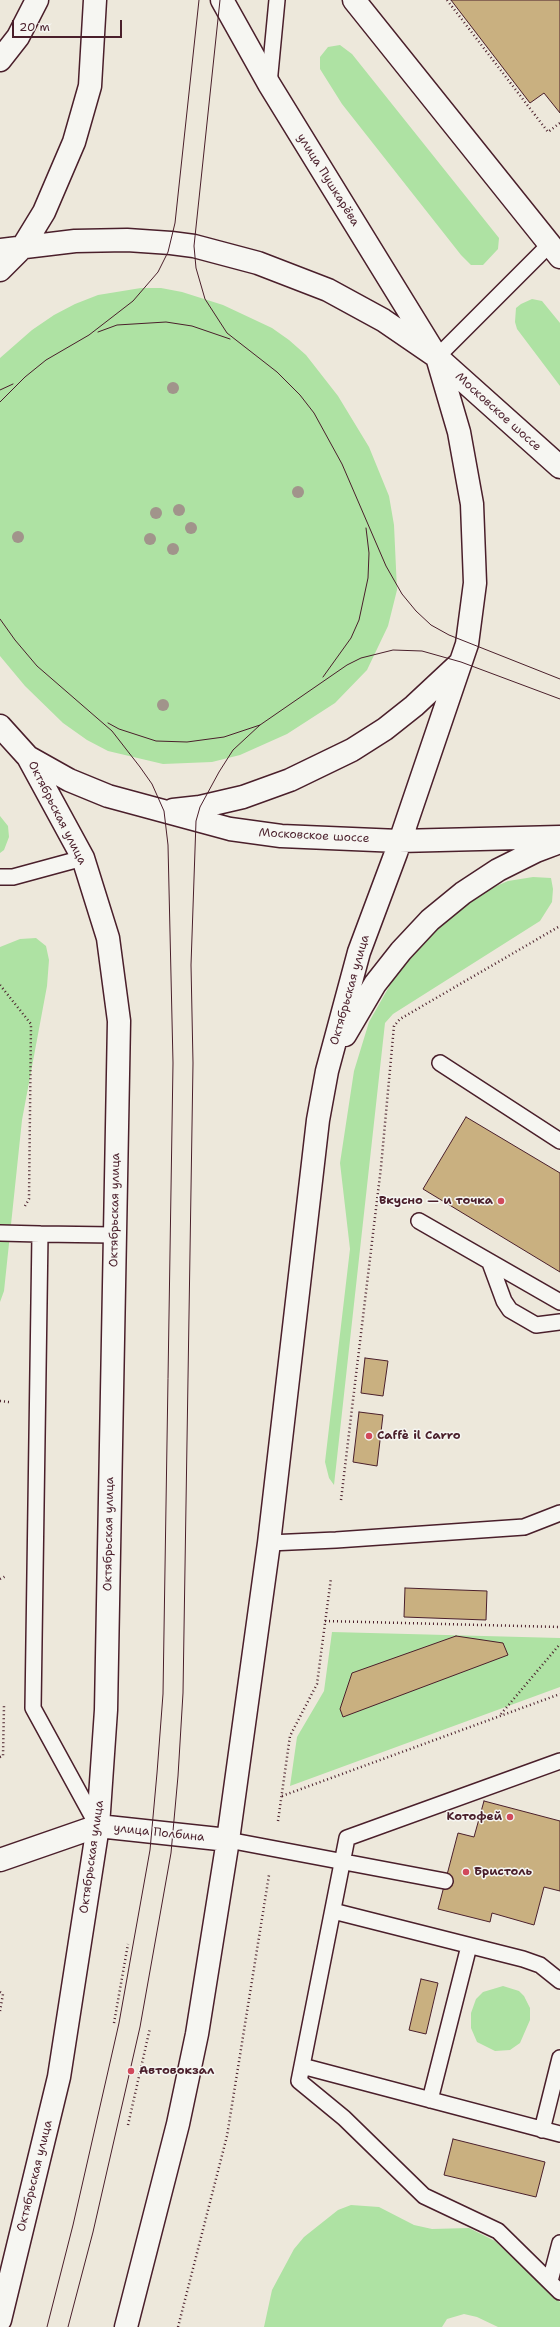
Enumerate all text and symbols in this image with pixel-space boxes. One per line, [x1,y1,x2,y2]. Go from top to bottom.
scale bar [14,12,124,38]
text: 20 m [19,19,50,35]
street label: улица Пушкарёва [294,131,362,229]
street label: Московское шоссе [452,370,544,454]
street label: Октябрьская улица [25,759,89,867]
street label: Московское шоссе [258,826,370,846]
street label: Октябрьская улица [327,933,373,1047]
street label: Октябрьская улица [107,1153,123,1267]
place label: Вкусно — и точка [379,1194,493,1208]
marker: Вкусно — и точка [496,1196,506,1206]
place label: Caffè il Carro [377,1429,461,1443]
marker: Caffè il Carro [364,1431,374,1441]
street label: Октябрьская улица [101,1477,117,1591]
street label: Октябрьская улица [77,1799,107,1915]
place label: Котофей [446,1810,502,1824]
marker: Котофей [505,1812,515,1822]
street label: улица Полбина [113,1821,205,1845]
place label: Бристоль [474,1865,532,1879]
marker: Бристоль [461,1867,471,1877]
place label: Автовокзал [139,2064,214,2078]
marker: Автовокзал [126,2066,136,2076]
street label: Октябрьская улица [14,2119,56,2233]

